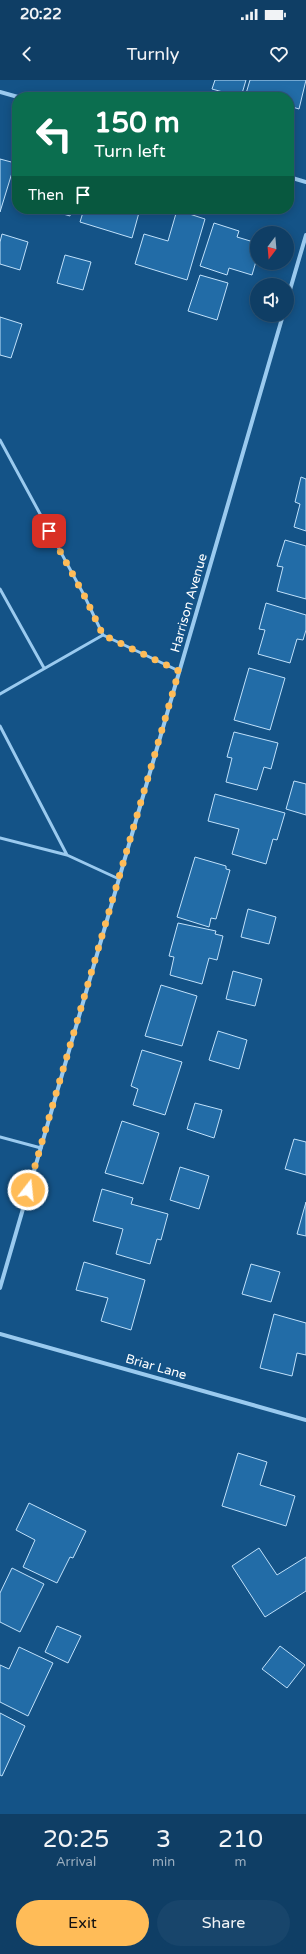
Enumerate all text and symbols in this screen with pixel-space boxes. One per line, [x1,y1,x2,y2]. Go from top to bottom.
text: 20:22 [20,5,62,23]
icon: back [16,43,38,65]
text: Turnly [127,43,179,65]
icon: heart [268,43,290,65]
text: 150 m [94,106,180,140]
icon: left [28,108,80,160]
text: Turn left [94,140,166,162]
icon: arrive [72,184,94,206]
text: Then [28,186,64,204]
north arrow [250,226,294,270]
map controls [250,226,294,322]
button: sound [250,278,294,322]
pin [32,514,66,548]
icon: arrive [38,520,60,542]
street label: Harrison Avenue [167,552,211,654]
position arrow [7,1169,49,1211]
street label: Briar Lane [124,1351,188,1383]
text: 20:25 [43,1825,109,1854]
text: 3 [156,1825,171,1854]
text: 210 [218,1825,263,1854]
text: Arrival [56,1854,96,1870]
text: min [152,1854,175,1870]
text: m [235,1854,247,1870]
button: Exit [16,1900,149,1946]
button: Share [157,1900,290,1946]

